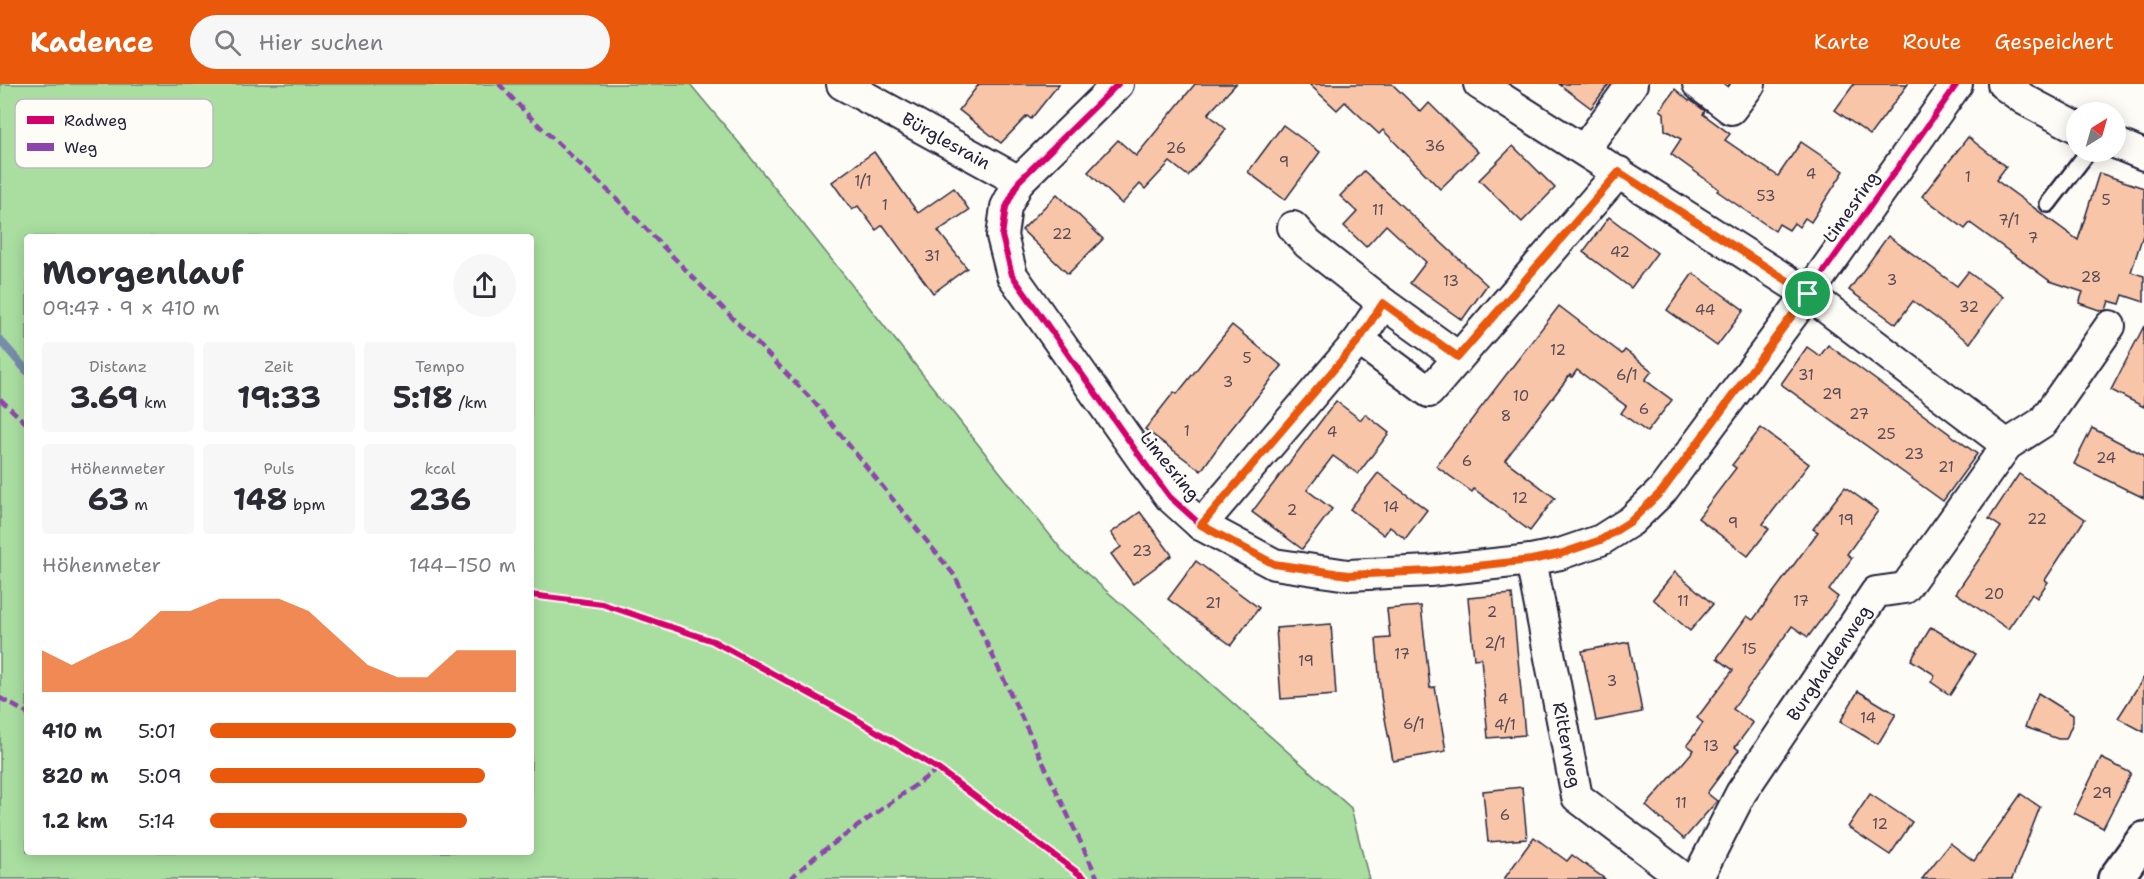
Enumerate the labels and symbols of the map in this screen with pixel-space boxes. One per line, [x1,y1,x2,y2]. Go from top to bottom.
legend [15,99,213,168]
north arrow [2066,102,2126,162]
street label: Bürglesrain [898,107,994,175]
text: Radweg [64,110,127,131]
house number: 36 [1425,136,1445,156]
text: Weg [64,137,98,158]
house number: 26 [1166,138,1186,158]
house number: 9 [1279,152,1289,172]
house number: 4 [1806,164,1816,184]
street label: Limesring [1817,166,1885,248]
house number: 1 [1965,167,1971,187]
house number: 1/1 [854,171,872,191]
house number: 53 [1757,186,1776,206]
house number: 5 [2101,190,2111,210]
house number: 1 [882,195,888,215]
house number: 11 [1372,200,1384,220]
house number: 7/1 [1998,210,2020,230]
house number: 22 [1052,224,1072,244]
house number: 7 [2028,228,2038,248]
house number: 42 [1610,242,1630,262]
house number: 31 [924,246,940,266]
house number: 28 [2081,267,2101,287]
pin [1782,268,1833,319]
house number: 3 [1887,270,1897,290]
house number: 13 [1443,271,1459,291]
house number: 32 [1959,297,1979,317]
house number: 44 [1695,300,1715,320]
house number: 12 [1550,340,1566,360]
house number: 5 [1242,348,1252,368]
house number: 6/1 [1616,365,1638,385]
house number: 31 [1798,365,1814,385]
house number: 3 [1223,372,1233,392]
house number: 29 [1822,384,1842,404]
house number: 10 [1513,386,1529,406]
house number: 6 [1639,399,1649,419]
house number: 27 [1849,404,1869,424]
house number: 8 [1501,406,1511,426]
house number: 1 [1184,421,1190,441]
house number: 4 [1327,422,1337,442]
house number: 25 [1876,424,1896,444]
street label: Limesring [1135,426,1205,506]
house number: 23 [1904,444,1924,464]
house number: 24 [2096,448,2116,468]
house number: 6 [1462,451,1472,471]
house number: 21 [1938,457,1954,477]
house number: 12 [1512,488,1528,508]
house number: 14 [1383,497,1399,517]
house number: 2 [1287,500,1297,520]
house number: 22 [2027,509,2047,529]
house number: 19 [1838,510,1854,530]
house number: 9 [1728,513,1738,533]
house number: 23 [1132,541,1152,561]
house number: 20 [1984,584,2004,604]
house number: 11 [1677,591,1689,611]
house number: 17 [1793,591,1809,611]
house number: 21 [1205,593,1221,613]
street label: Burghaldenweg [1781,600,1877,726]
house number: 2 [1487,602,1497,622]
house number: 2/1 [1484,633,1506,653]
house number: 15 [1741,639,1757,659]
house number: 17 [1394,644,1410,664]
house number: 19 [1298,651,1314,671]
house number: 3 [1607,671,1617,691]
house number: 4 [1498,689,1508,709]
street label: Ritterweg [1547,700,1587,790]
house number: 14 [1860,708,1876,728]
house number: 6/1 [1403,714,1425,734]
house number: 4/1 [1494,715,1516,735]
house number: 13 [1703,736,1719,756]
house number: 29 [2092,783,2112,803]
house number: 11 [1675,793,1687,813]
house number: 6 [1500,805,1510,825]
house number: 12 [1872,814,1888,834]

